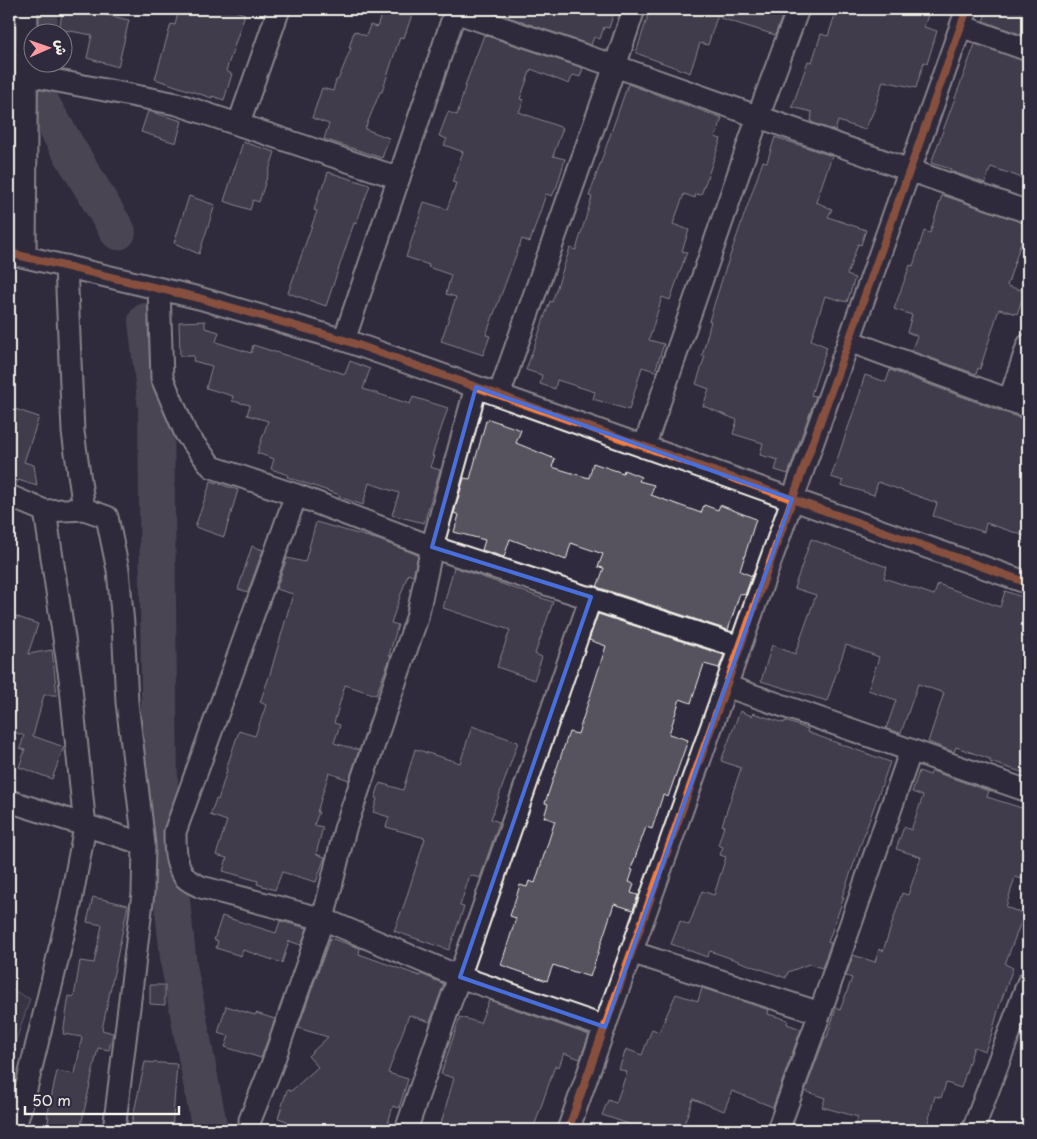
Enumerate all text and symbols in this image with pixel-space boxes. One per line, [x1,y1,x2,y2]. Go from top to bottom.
north arrow [22,22,72,72]
text: ش [51,39,72,56]
scale bar [25,1084,179,1116]
text: 50 m [32,1088,71,1111]

